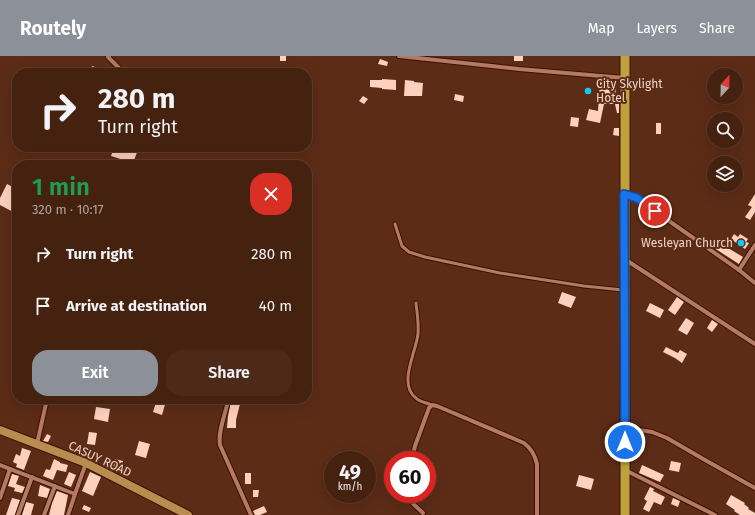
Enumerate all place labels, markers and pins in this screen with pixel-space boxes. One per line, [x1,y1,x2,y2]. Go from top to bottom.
place label: City Skylight Hotel [596,77,663,105]
marker: City Skylight Hotel [583,86,593,96]
pin [638,194,672,228]
place label: Wesleyan Church [641,236,733,250]
marker: Wesleyan Church [736,238,746,248]

